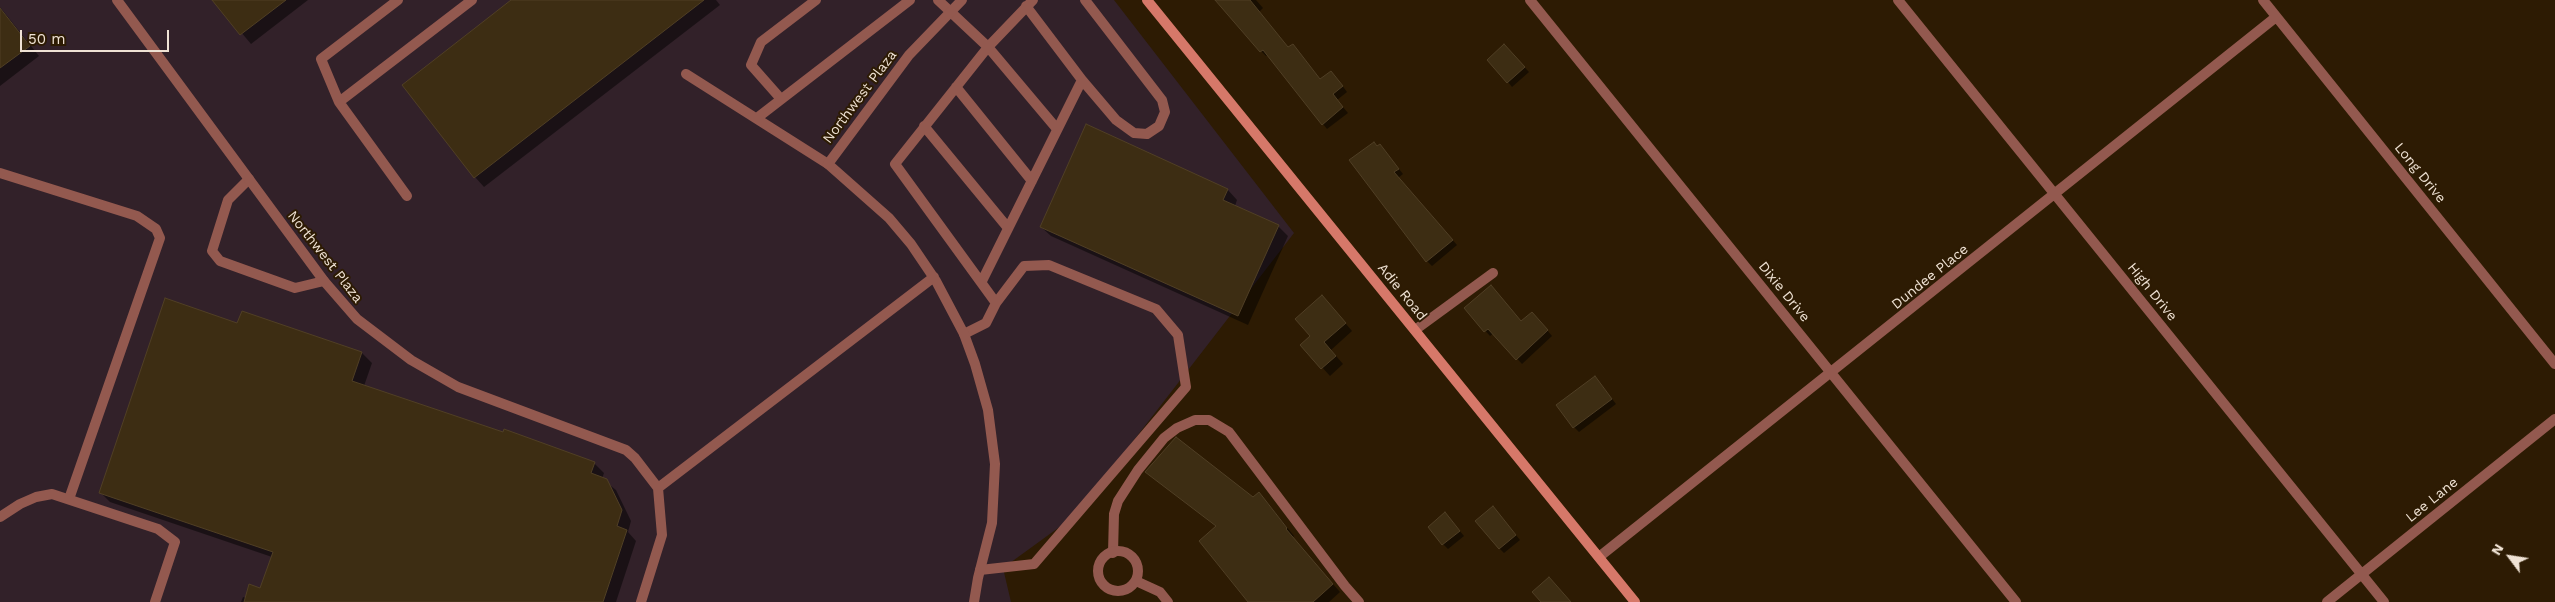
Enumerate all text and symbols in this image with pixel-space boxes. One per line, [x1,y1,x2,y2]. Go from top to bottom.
scale bar [22,20,171,52]
text: 50 m [28,30,65,48]
street label: Northwest Plaza [820,47,900,147]
street label: Long Drive [2391,140,2449,206]
street label: Northwest Plaza [284,208,366,306]
street label: Dundee Place [1888,241,1972,313]
street label: Dixie Drive [1755,259,1813,325]
street label: Adie Road [1374,260,1430,324]
street label: High Drive [2124,260,2180,324]
street label: Lee Lane [2403,474,2461,526]
north arrow [2485,532,2535,582]
text: N [2488,541,2507,558]

